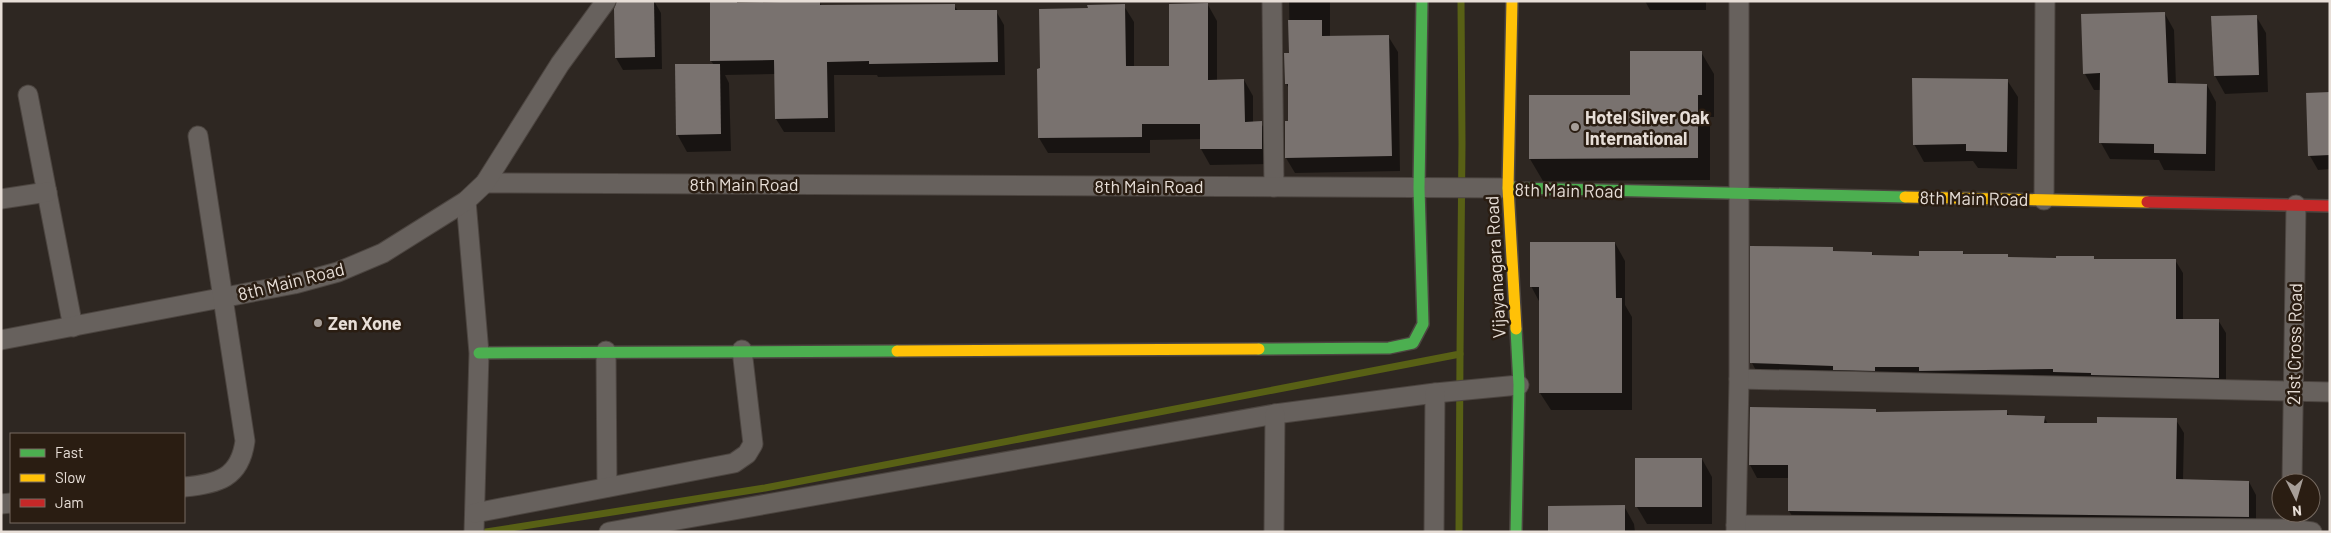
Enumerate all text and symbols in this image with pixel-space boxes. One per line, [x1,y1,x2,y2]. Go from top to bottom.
place label: Hotel Silver Oak International [1585,106,1710,149]
marker: Hotel Silver Oak International [1569,121,1581,133]
street label: 8th Main Road [690,173,799,195]
street label: 8th Main Road [1095,175,1204,197]
street label: 8th Main Road [1514,178,1624,202]
street label: 8th Main Road [1919,186,2029,210]
street label: Vijayanagara Road [1480,195,1510,339]
street label: 8th Main Road [235,257,347,305]
street label: 21st Cross Road [2282,283,2306,405]
place label: Zen Xone [328,312,402,334]
marker: Zen Xone [312,317,324,329]
legend [10,433,185,523]
text: Fast [55,443,83,461]
text: Slow [55,468,86,486]
north arrow [2271,473,2321,523]
text: Jam [55,493,84,511]
text: N [2292,503,2303,520]

